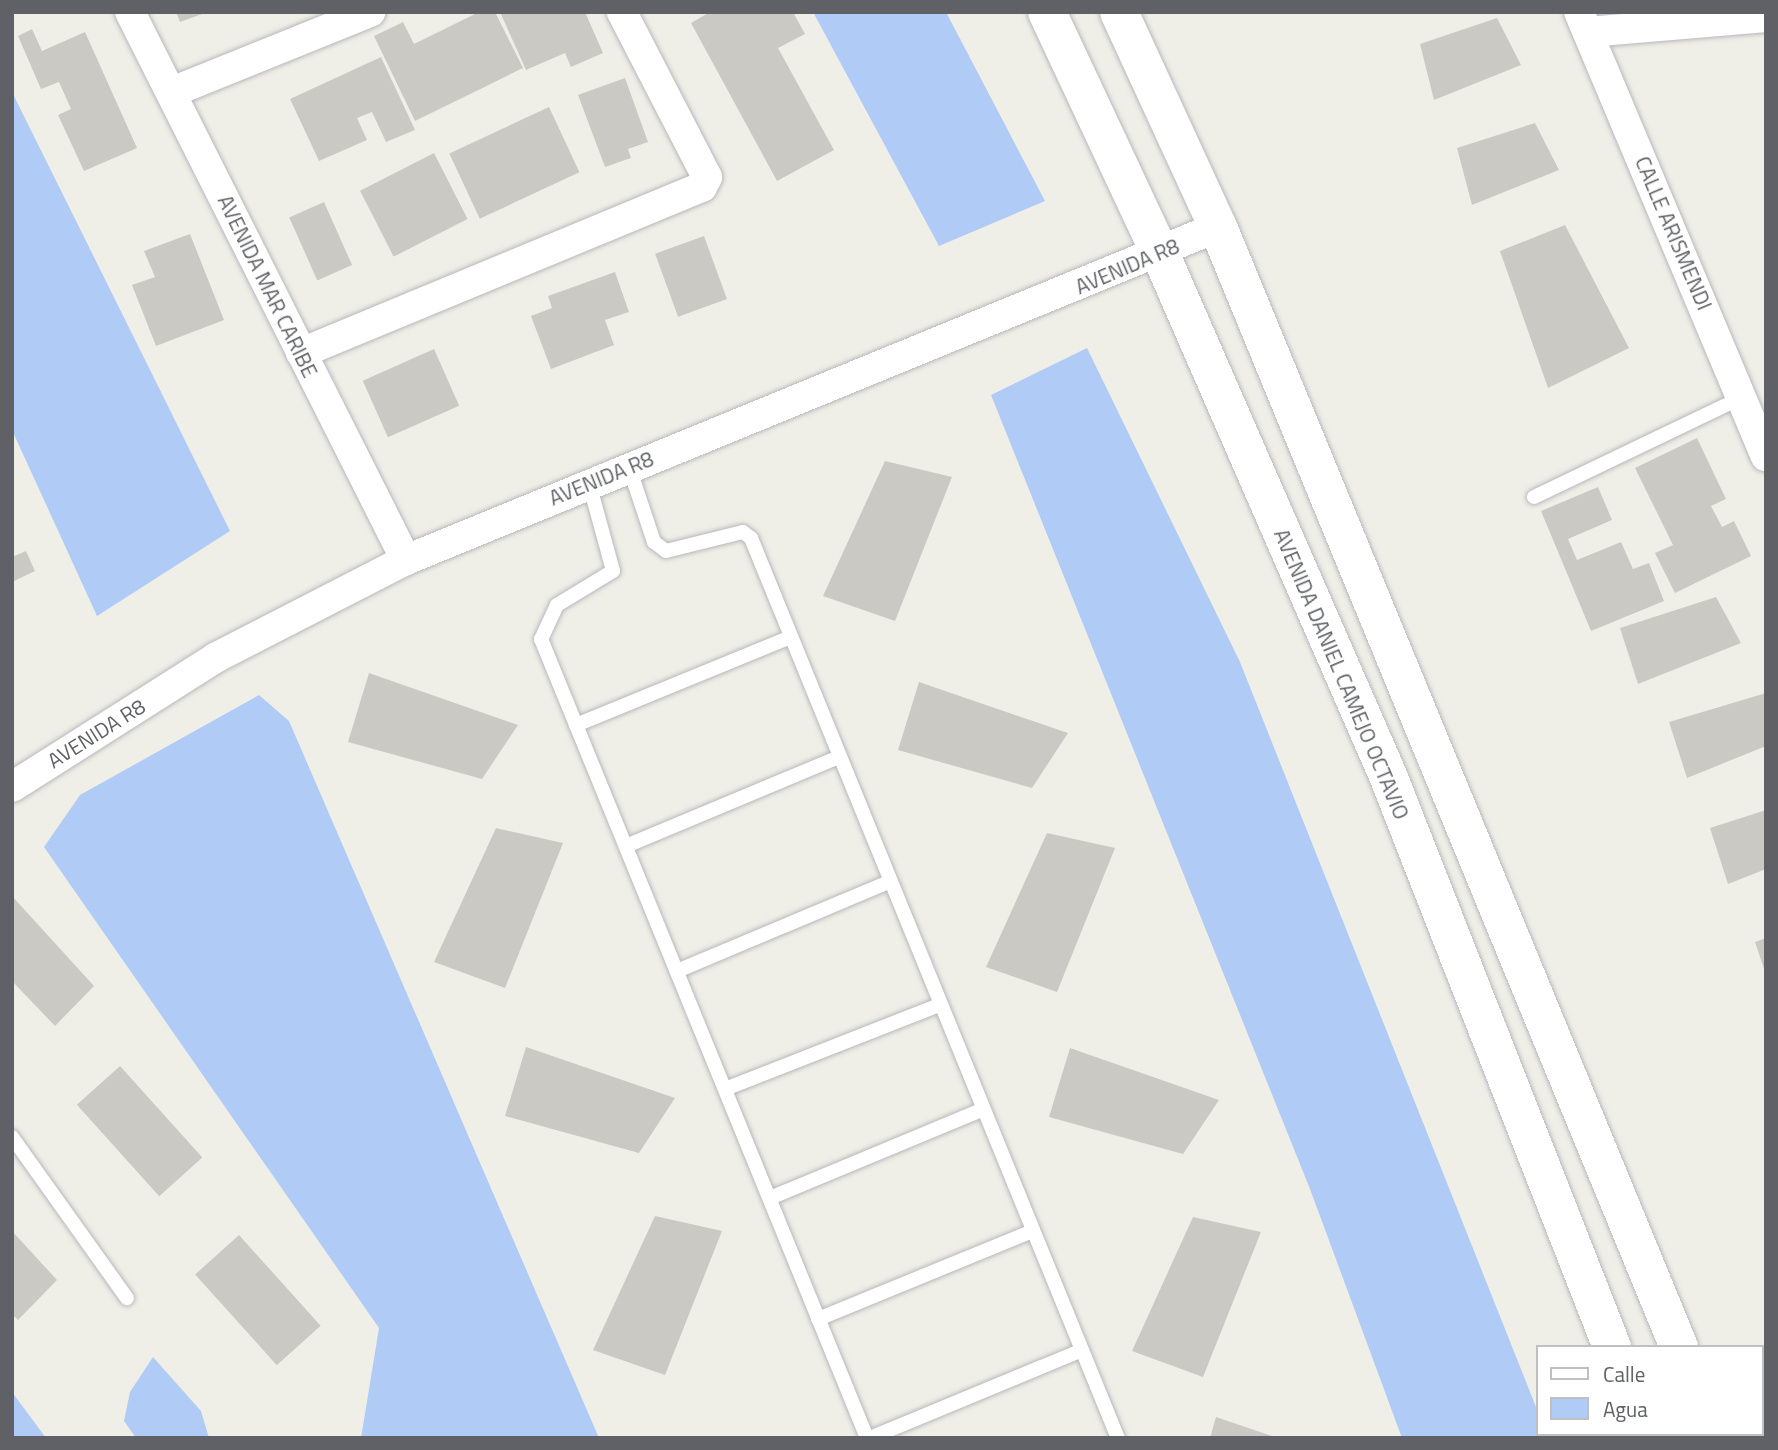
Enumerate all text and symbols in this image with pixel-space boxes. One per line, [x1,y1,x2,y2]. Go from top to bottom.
street label: CALLE ARISMENDI [1630,152,1718,314]
street label: AVENIDA MAR CARIBE [213,191,323,381]
street label: AVENIDA R8 [1071,233,1183,299]
street label: AVENIDA R8 [545,446,657,510]
street label: AVENIDA DANIEL CAMEJO OCTAVIO [1269,525,1415,823]
street label: AVENIDA R8 [43,693,149,773]
legend [1536,1345,1764,1436]
text: Calle [1603,1358,1645,1390]
text: Agua [1603,1393,1648,1425]

